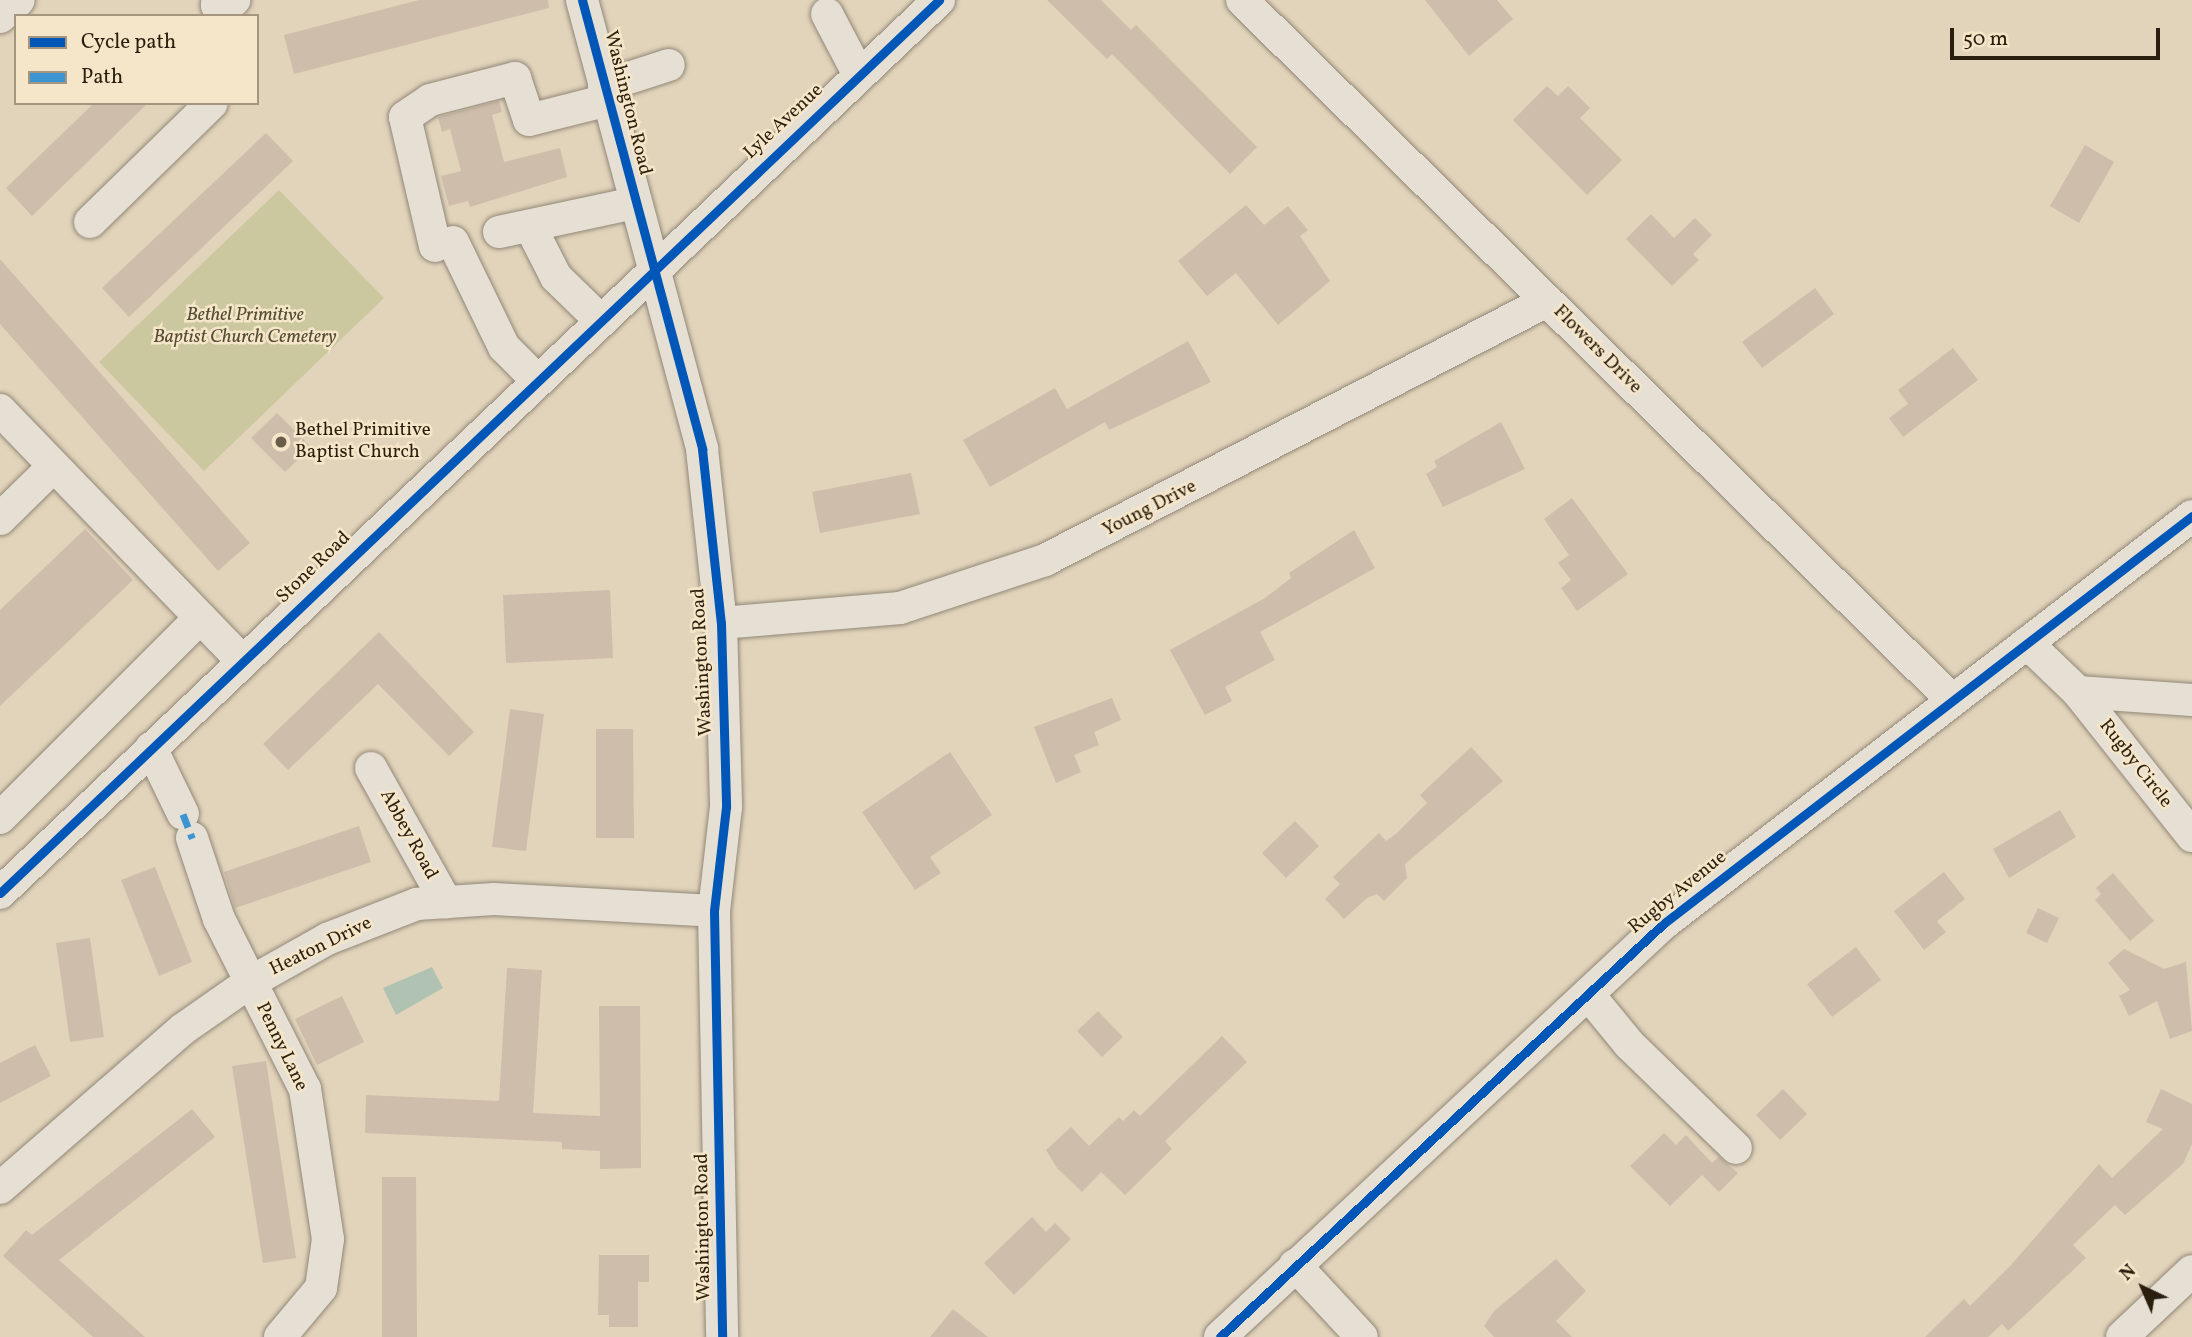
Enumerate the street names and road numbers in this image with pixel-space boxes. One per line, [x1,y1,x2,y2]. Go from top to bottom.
street label: Washington Road [598,28,656,178]
street label: Lyle Avenue [740,79,828,165]
street label: Flowers Drive [1548,301,1646,399]
street label: Young Drive [1099,476,1201,542]
street label: Stone Road [272,527,356,609]
street label: Washington Road [688,587,718,737]
street label: Rugby Circle [2093,715,2177,813]
street label: Abbey Road [374,786,442,884]
street label: Rugby Avenue [1624,846,1732,940]
street label: Heaton Drive [266,913,376,981]
street label: Penny Lane [250,999,312,1095]
street label: Washington Road [691,1153,717,1301]

